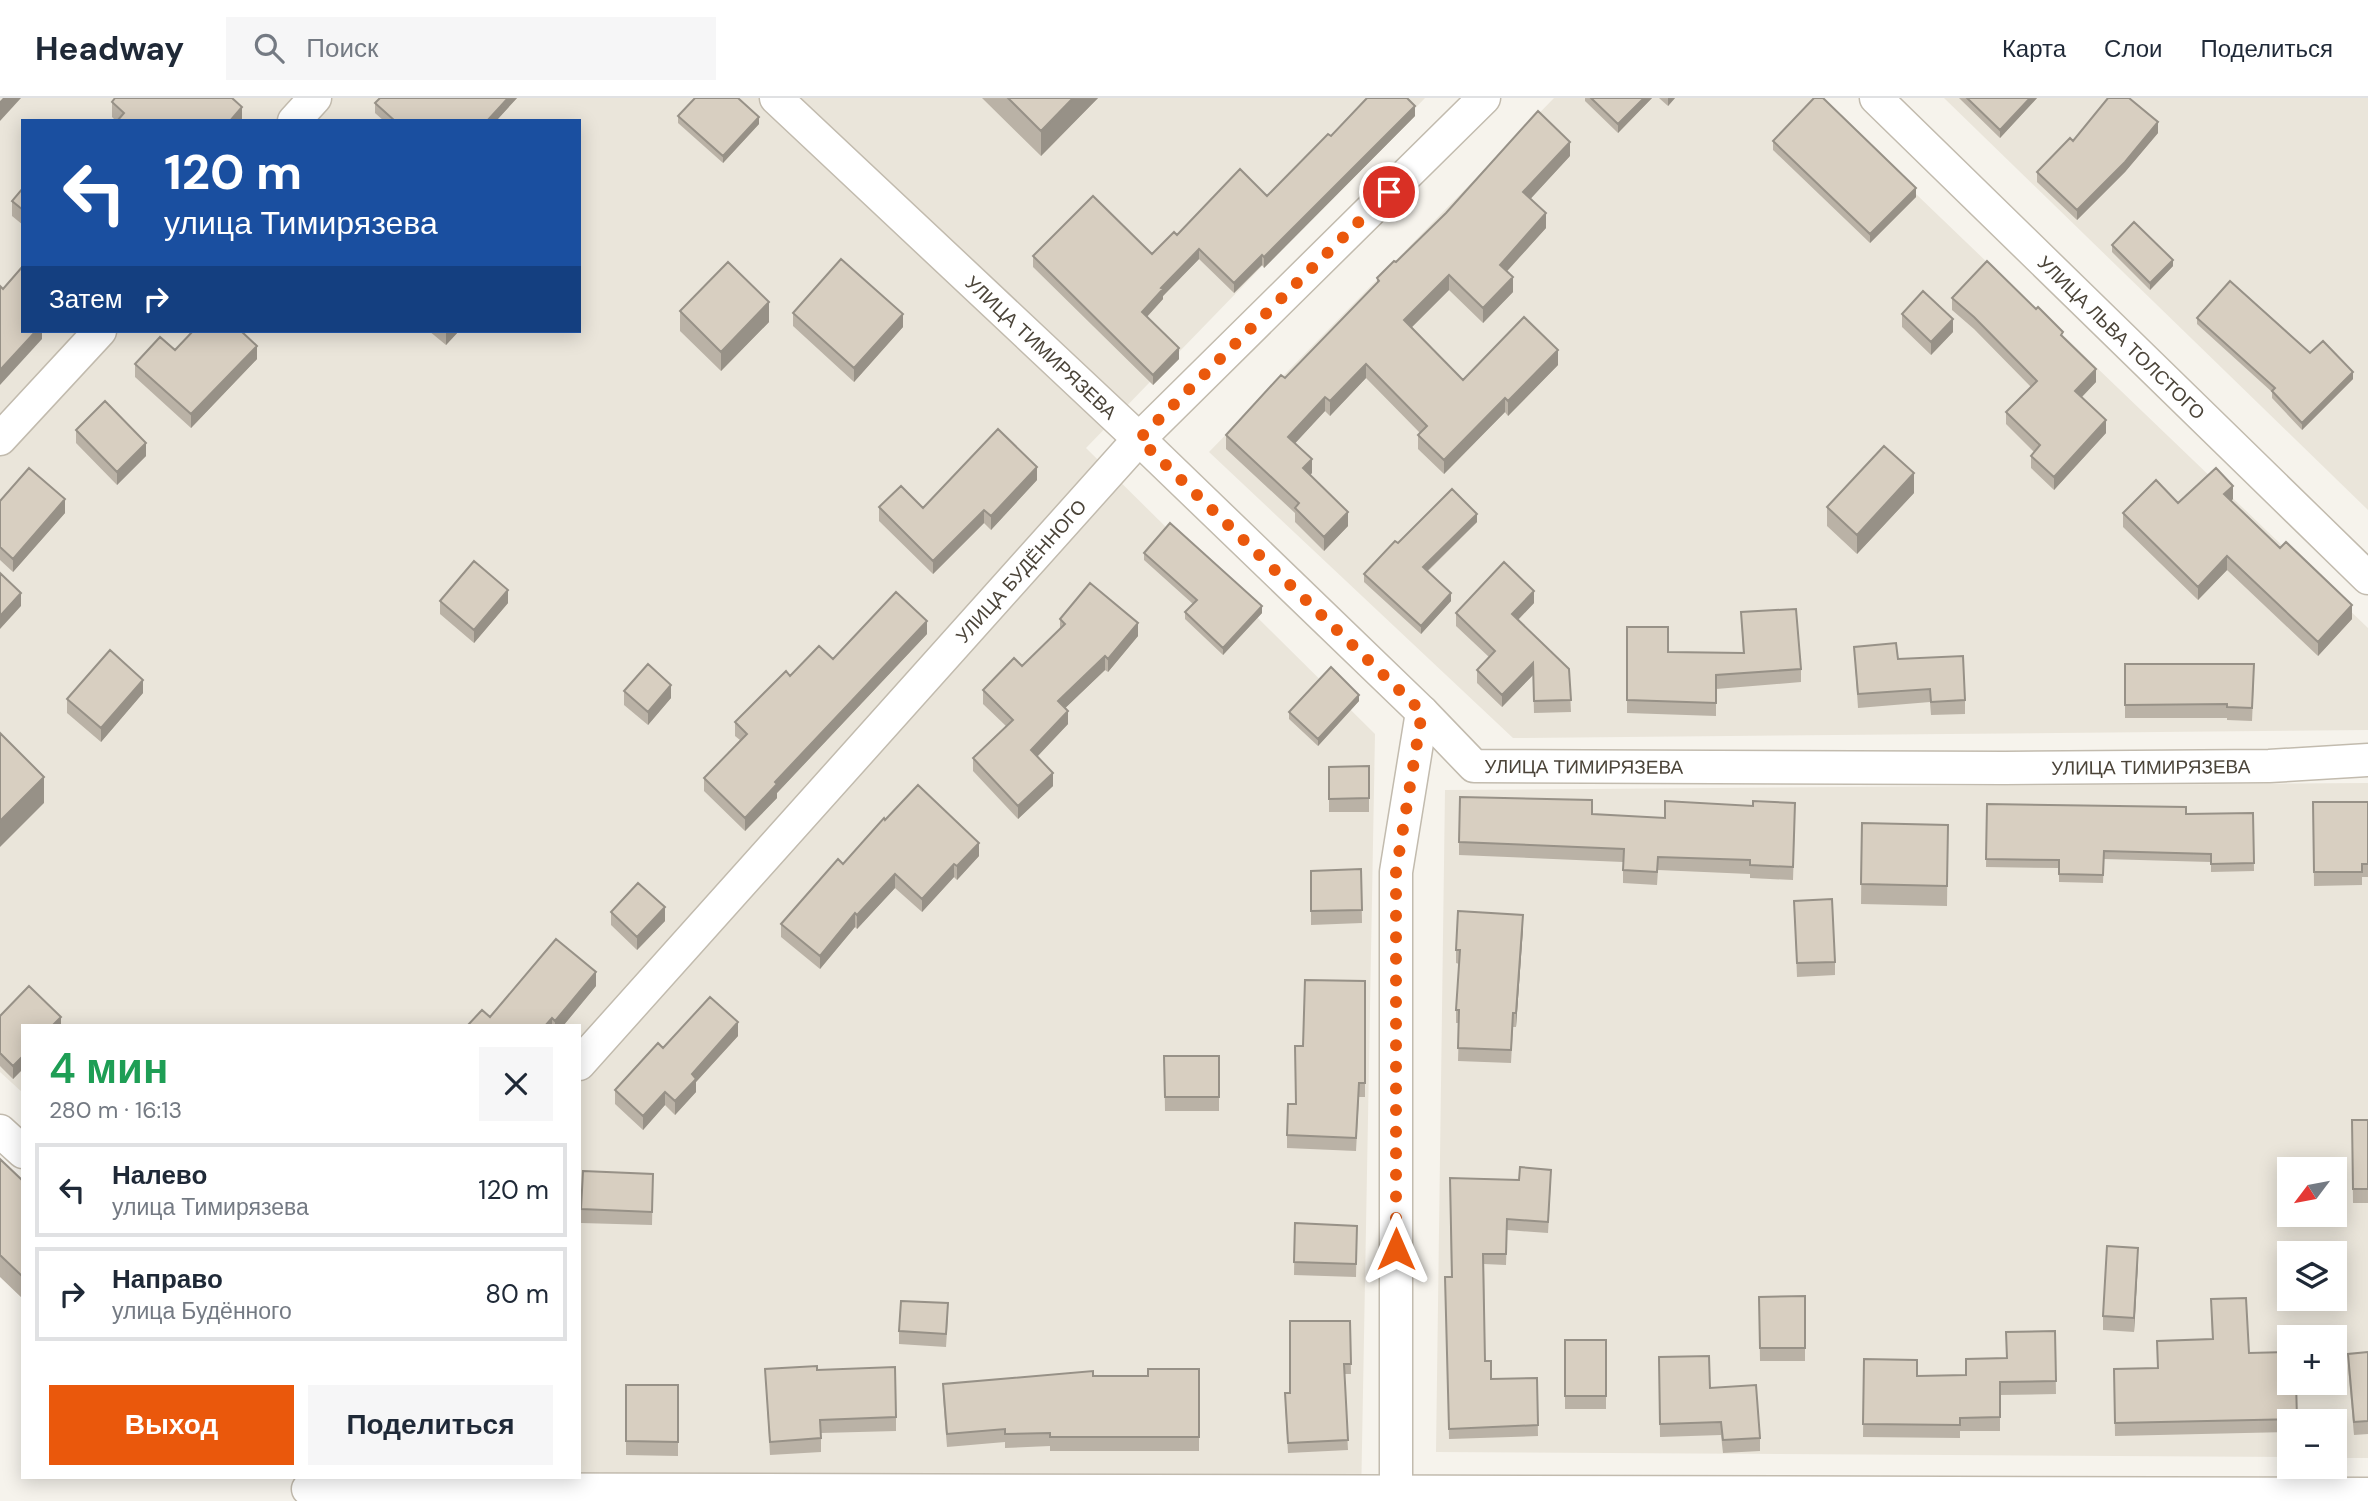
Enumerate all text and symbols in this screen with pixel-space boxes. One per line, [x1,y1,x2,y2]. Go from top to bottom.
search box [226,17,716,80]
text: Headway [35,27,184,70]
icon: search [250,29,288,67]
text: Поиск [306,31,378,65]
text: Карта [2002,33,2066,64]
text: Слои [2104,33,2162,64]
text: Поделиться [2200,33,2333,64]
text: 120 m [164,140,302,204]
icon: left [49,147,140,238]
pin [1359,162,1419,222]
icon: arrive [1370,173,1408,211]
text: улица Тимирязева [164,202,438,244]
street label: УЛИЦА ЛЬВА ТОЛСТОГО [2032,251,2210,425]
street label: УЛИЦА ТИМИРЯЗЕВА [960,270,1122,425]
icon: right [137,280,175,318]
text: Затем [49,282,123,316]
street label: УЛИЦА БУДЁННОГО [950,494,1092,648]
street label: УЛИЦА ТИМИРЯЗЕВА [1484,754,1684,780]
street label: УЛИЦА ТИМИРЯЗЕВА [2051,754,2251,781]
text: 4 мин [49,1041,168,1096]
button: close [479,1047,553,1121]
text: 280 m · 16:13 [49,1095,182,1125]
north arrow [2277,1157,2347,1227]
map controls [2277,1157,2347,1479]
text: Налево [112,1158,207,1192]
icon: left [53,1171,91,1209]
text: 120 m [478,1173,549,1207]
text: улица Тимирязева [112,1192,309,1222]
position arrow [1359,1212,1433,1286]
button: layers [2277,1241,2347,1311]
text: Направо [112,1262,223,1296]
icon: right [53,1275,91,1313]
text: 80 m [485,1277,549,1311]
text: улица Будённого [112,1296,292,1326]
button: + [2277,1325,2347,1395]
button: Выход [49,1385,294,1465]
button: Поделиться [308,1385,553,1465]
button: − [2277,1409,2347,1479]

